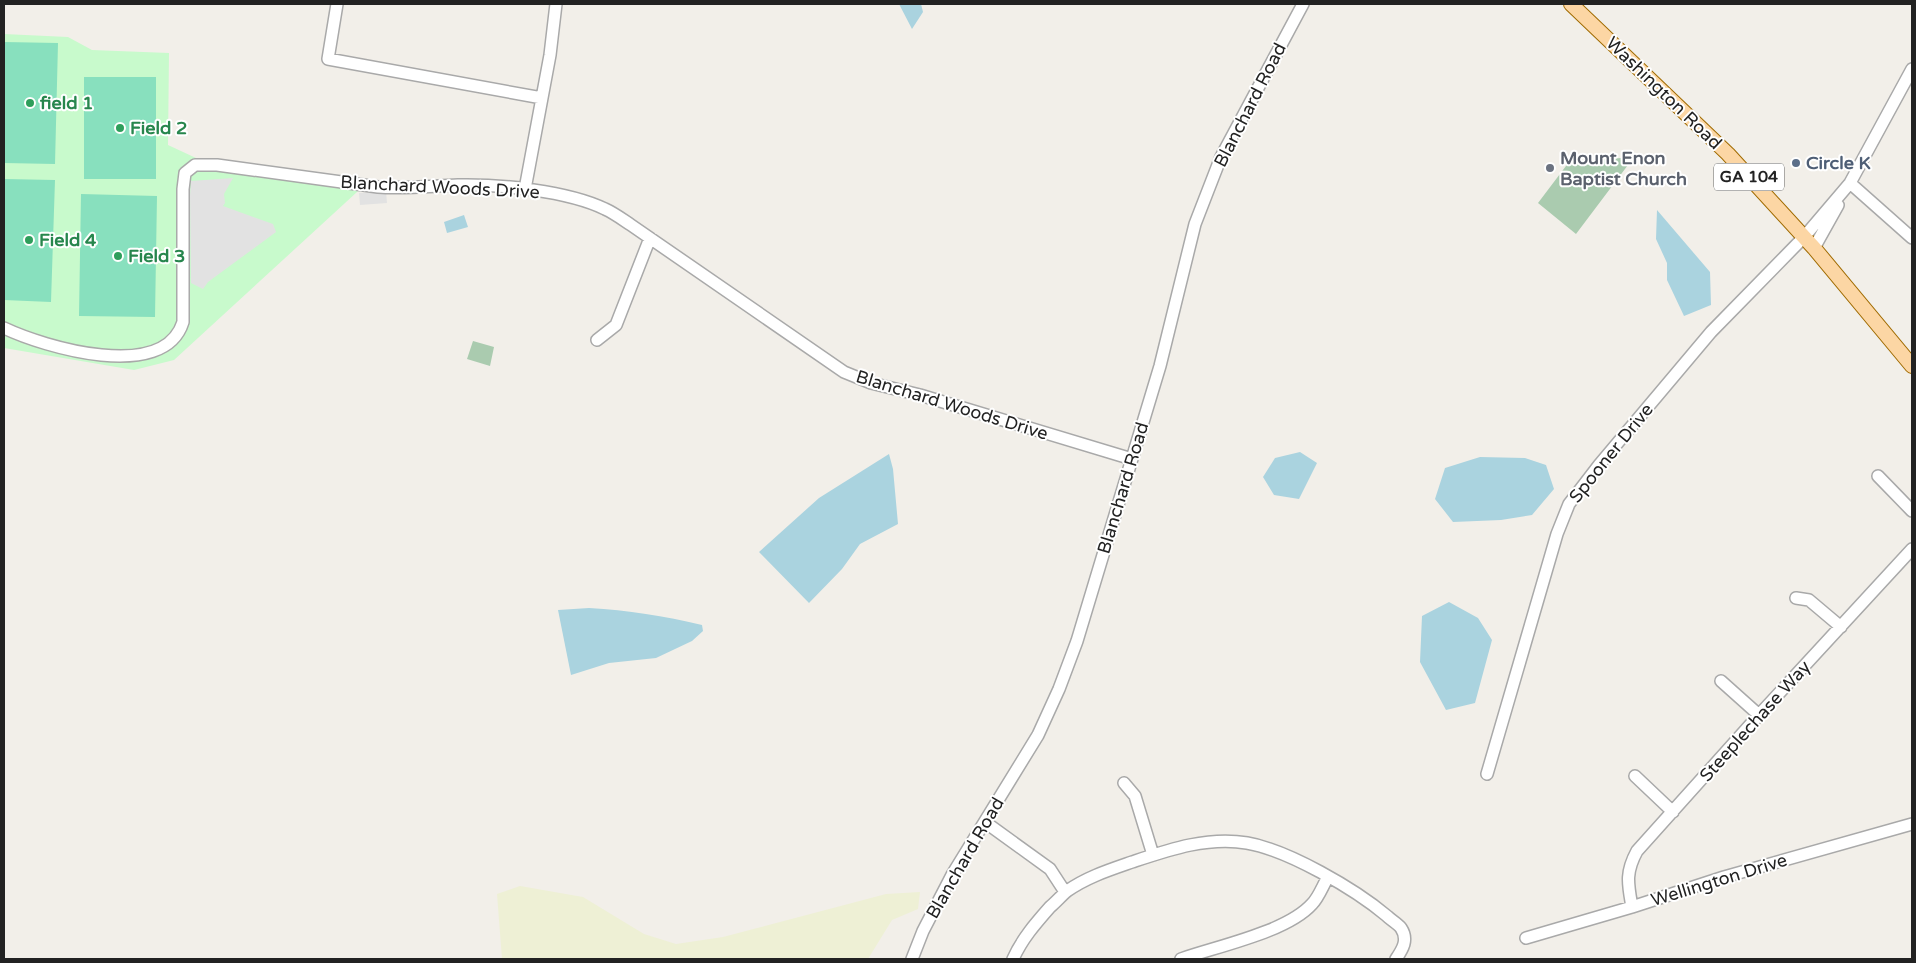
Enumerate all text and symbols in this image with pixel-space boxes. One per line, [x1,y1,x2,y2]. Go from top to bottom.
street label: Washington Road [1601,32,1727,154]
street label: Blanchard Road [1209,39,1291,171]
place label: field 1 [40,92,93,114]
marker: field 1 [24,97,36,109]
place label: Field 2 [130,117,187,139]
marker: Field 2 [114,122,126,134]
place label: Mount Enon Baptist Church [1560,147,1687,190]
place label: Circle K [1806,152,1871,174]
marker: Circle K [1790,157,1802,169]
marker: Mount Enon Baptist Church [1544,162,1556,174]
road number: GA 104 [1714,163,1784,190]
street label: Blanchard Woods Drive [340,171,540,203]
place label: Field 4 [39,229,97,251]
marker: Field 4 [23,234,35,246]
place label: Field 3 [128,245,185,267]
marker: Field 3 [112,250,124,262]
street label: Blanchard Woods Drive [853,365,1051,445]
street label: Spooner Drive [1564,399,1658,507]
street label: Blanchard Road [1093,420,1153,556]
street label: Steeplechase Way [1695,656,1815,786]
street label: Blanchard Road [921,793,1009,923]
street label: Wellington Drive [1648,849,1790,911]

